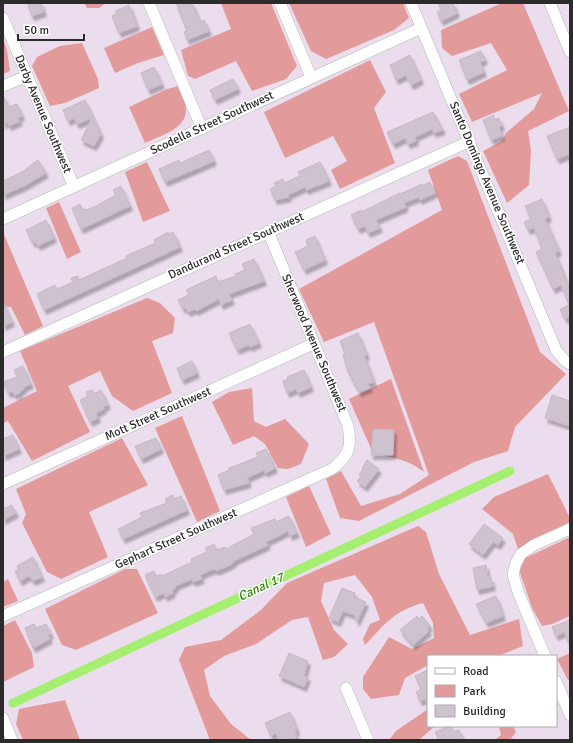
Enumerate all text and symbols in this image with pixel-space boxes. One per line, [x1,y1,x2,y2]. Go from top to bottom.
scale bar [18,16,84,42]
text: 50 m [24,23,49,38]
street label: Darby Avenue Southwest [11,53,75,175]
street label: Scodella Street Southwest [148,88,276,158]
street label: Santo Domingo Avenue Southwest [446,100,528,266]
street label: Dandurand Street Southwest [166,209,306,283]
street label: Sherwood Avenue Southwest [278,272,350,414]
street label: Mott Street Southwest [103,384,213,444]
street label: Gephart Street Southwest [113,505,239,573]
water label: Canal 17 [236,569,288,605]
legend [427,655,557,727]
text: Road [463,664,489,679]
text: Park [463,684,486,699]
text: Building [463,704,506,719]

